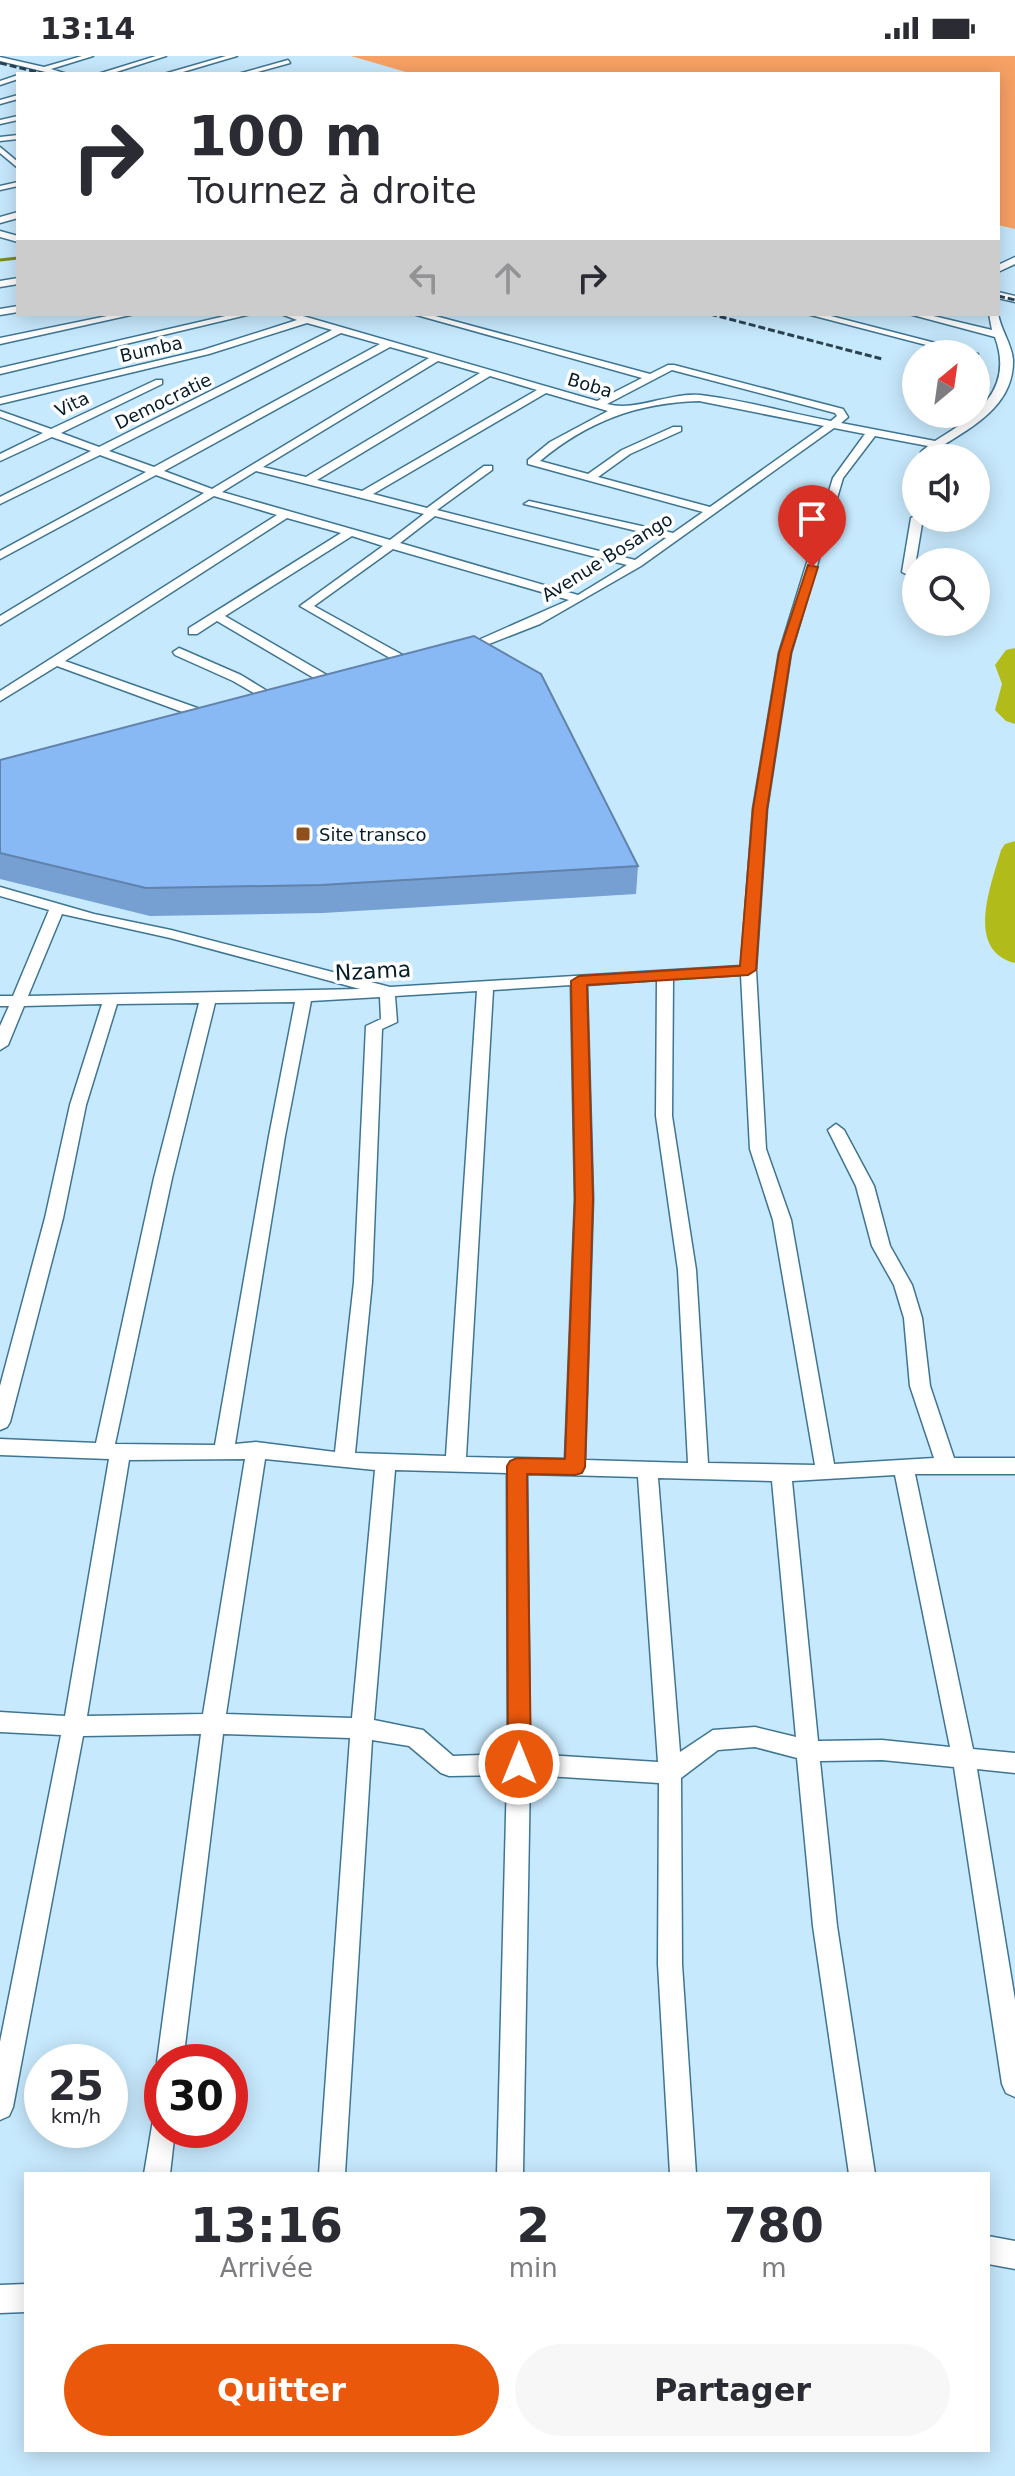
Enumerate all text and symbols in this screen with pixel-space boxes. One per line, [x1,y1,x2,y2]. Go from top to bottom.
text: 13:14 [40,11,136,46]
text: 100 m [188,103,383,168]
icon: right [56,104,160,208]
text: Tournez à droite [188,170,477,211]
icon: left [402,256,446,300]
icon: ahead [486,256,530,300]
icon: right [570,256,614,300]
street label: Bumba [118,332,184,366]
north arrow [902,340,990,428]
map controls [902,340,990,636]
street label: Boba [565,368,615,402]
street label: Democratie [111,369,215,433]
street label: Vita [52,387,92,421]
button: sound [902,444,990,532]
pin [778,485,846,567]
icon: arrive [790,497,834,541]
street label: Avenue Bosango [538,508,676,606]
button: search [902,548,990,636]
place label: Site transco [319,824,426,845]
marker: Site transco [294,825,312,843]
street label: Nzama [334,957,412,985]
position arrow [477,1722,561,1806]
speed limit sign: 30 [144,2044,248,2148]
text: 25 [48,2063,104,2109]
text: km/h [51,2104,101,2128]
text: 13:16 [190,2197,343,2253]
text: 2 [517,2197,550,2253]
text: 780 [724,2197,824,2253]
text: Arrivée [220,2253,313,2283]
text: min [509,2253,558,2283]
text: m [761,2253,787,2283]
button: Quitter [64,2344,499,2436]
button: Partager [515,2344,950,2436]

